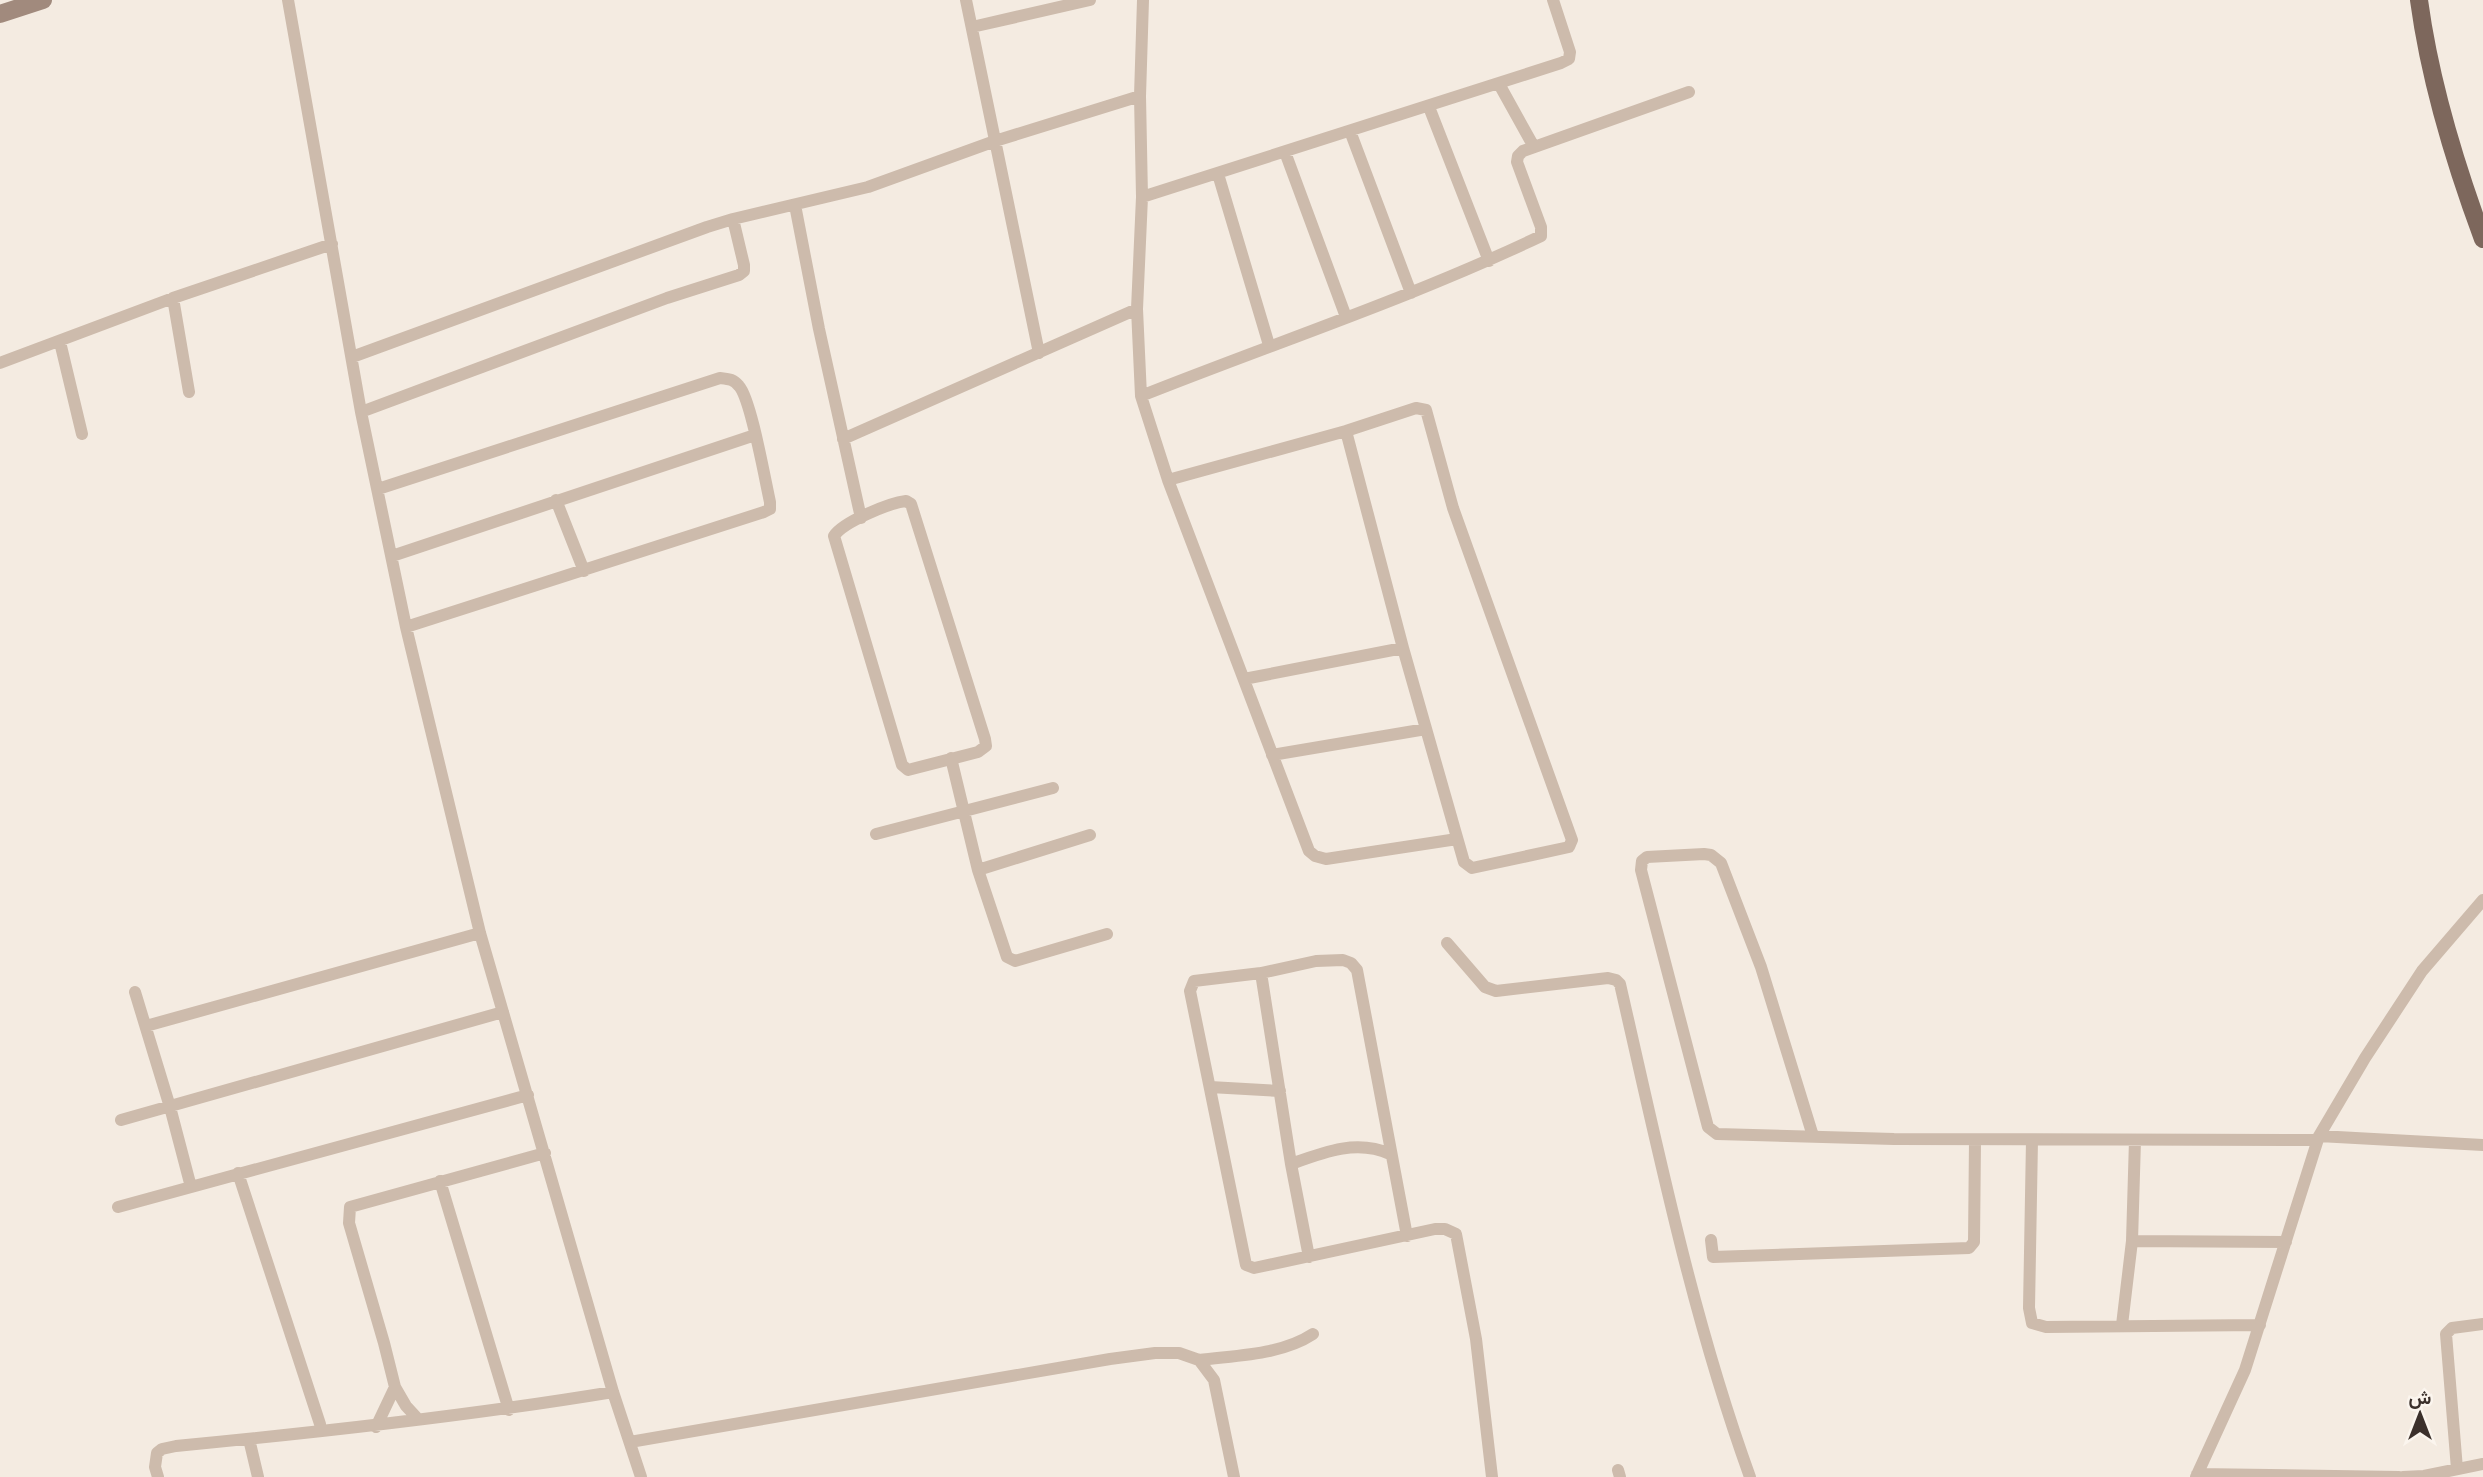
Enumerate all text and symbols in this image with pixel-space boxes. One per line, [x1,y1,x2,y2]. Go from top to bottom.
north arrow [2385,1379,2455,1449]
text: ش [2409,1387,2432,1409]

